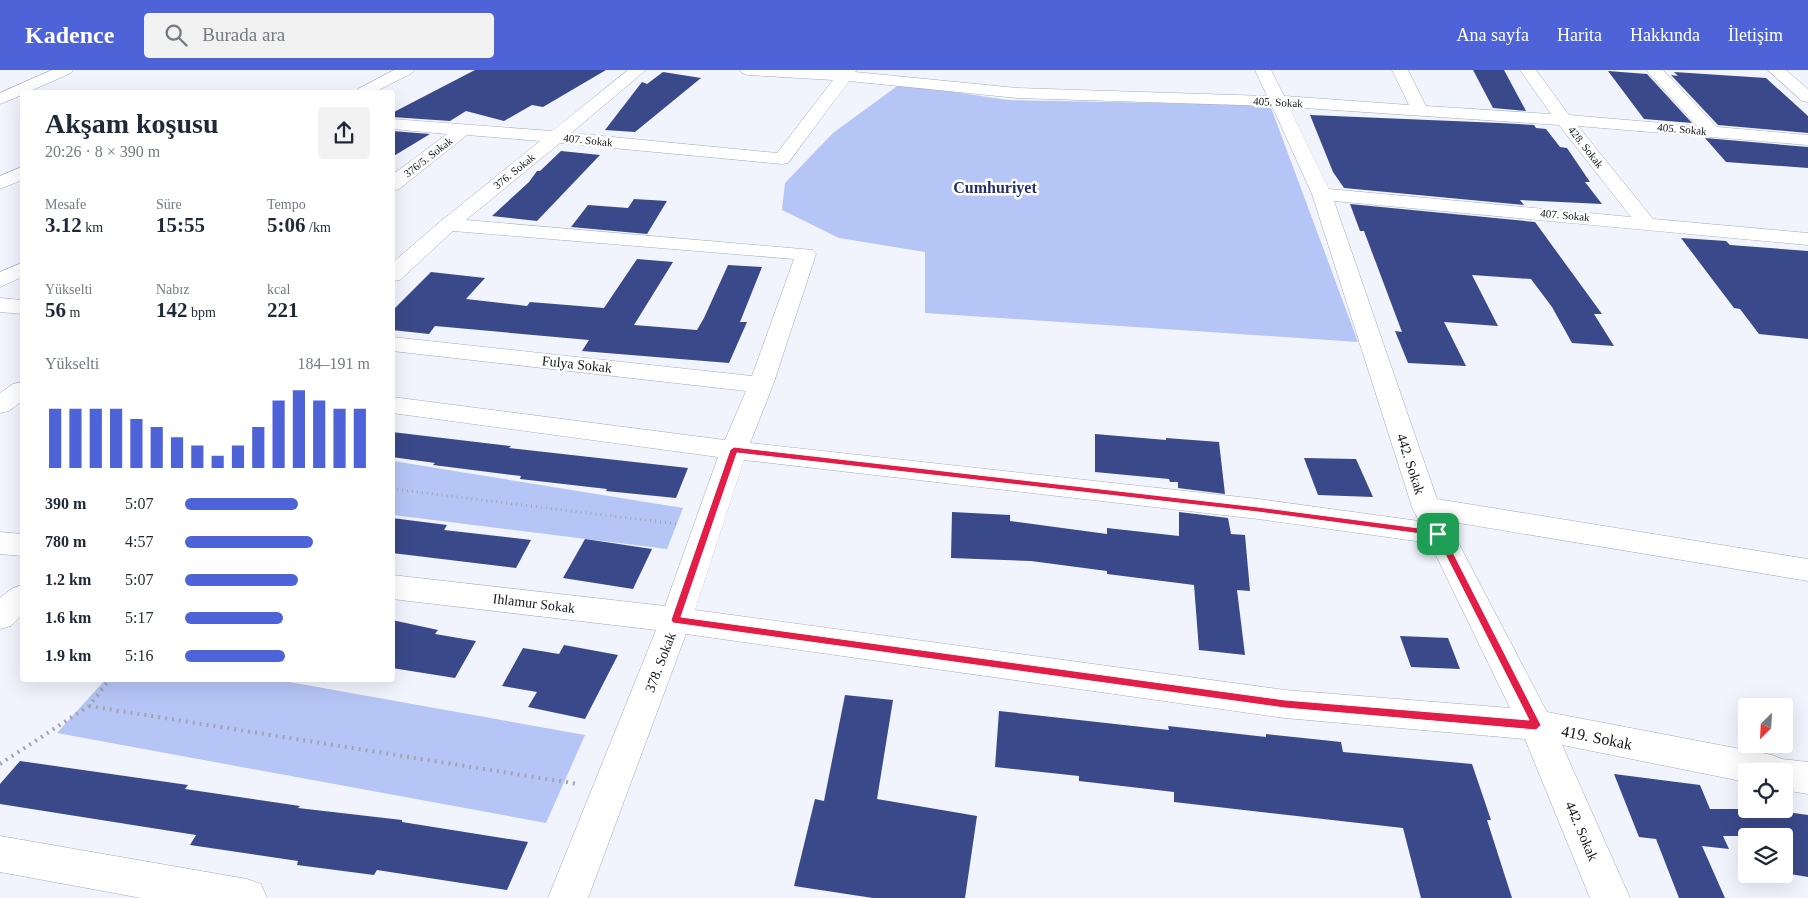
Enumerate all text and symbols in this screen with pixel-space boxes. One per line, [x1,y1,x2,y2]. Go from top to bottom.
search box [144,13,494,58]
icon: search [162,21,190,49]
text: Kadence [25,22,114,48]
text: Burada ara [202,24,285,45]
text: Ana sayfa [1457,25,1529,45]
text: Harita [1557,25,1602,45]
text: Hakkında [1630,25,1700,45]
text: İletişim [1728,25,1783,45]
street label: 405. Sokak [1253,95,1304,109]
button: share [318,107,370,159]
text: Akşam koşusu [45,108,219,139]
street label: 405. Sokak [1657,121,1708,137]
street label: 428. Sokak [1566,124,1606,171]
street label: 407. Sokak [563,131,614,149]
street label: 376/5. Sokak [401,134,455,180]
text: 20:26 · 8 × 390 m [45,143,160,160]
street label: 376. Sokak [491,150,537,191]
district label: Cumhuriyet [953,179,1037,197]
text: Mesafe [45,197,86,212]
text: Süre [156,197,182,212]
text: Tempo [267,197,306,212]
street label: 407. Sokak [1540,207,1591,223]
text: 3.12 [45,213,82,237]
text: 15:55 [156,213,205,237]
text: 5:06 [267,213,306,237]
text: km [82,220,103,235]
text: /km [306,220,331,235]
text: Yükselti [45,282,92,297]
text: Nabız [156,282,189,297]
text: kcal [267,282,290,297]
text: 56 [45,298,66,322]
text: 142 [156,298,188,322]
text: 221 [267,298,299,322]
text: m [66,305,80,320]
text: bpm [188,305,216,320]
street label: Fulya Sokak [541,353,613,376]
text: Yükselti [45,355,99,372]
text: 184–191 m [298,355,370,372]
street label: 442. Sokak [1394,432,1427,496]
text: 390 m [45,495,86,512]
text: 5:07 [125,495,153,512]
pin [1417,513,1459,555]
icon: arrive [1424,520,1452,548]
text: 780 m [45,533,86,550]
text: 4:57 [125,533,153,550]
text: 1.2 km [45,571,91,588]
text: 5:07 [125,571,153,588]
street label: Ihlamur Sokak [492,591,576,616]
text: 1.6 km [45,609,91,626]
text: 5:17 [125,609,153,626]
street label: 378. Sokak [642,630,679,694]
text: 1.9 km [45,647,91,664]
text: 5:16 [125,647,153,664]
north arrow [1738,698,1792,752]
map controls [1738,698,1793,883]
street label: 419. Sokak [1560,722,1634,753]
button: locate [1738,763,1793,818]
street label: 442. Sokak [1562,799,1601,863]
button: layers [1738,828,1793,883]

